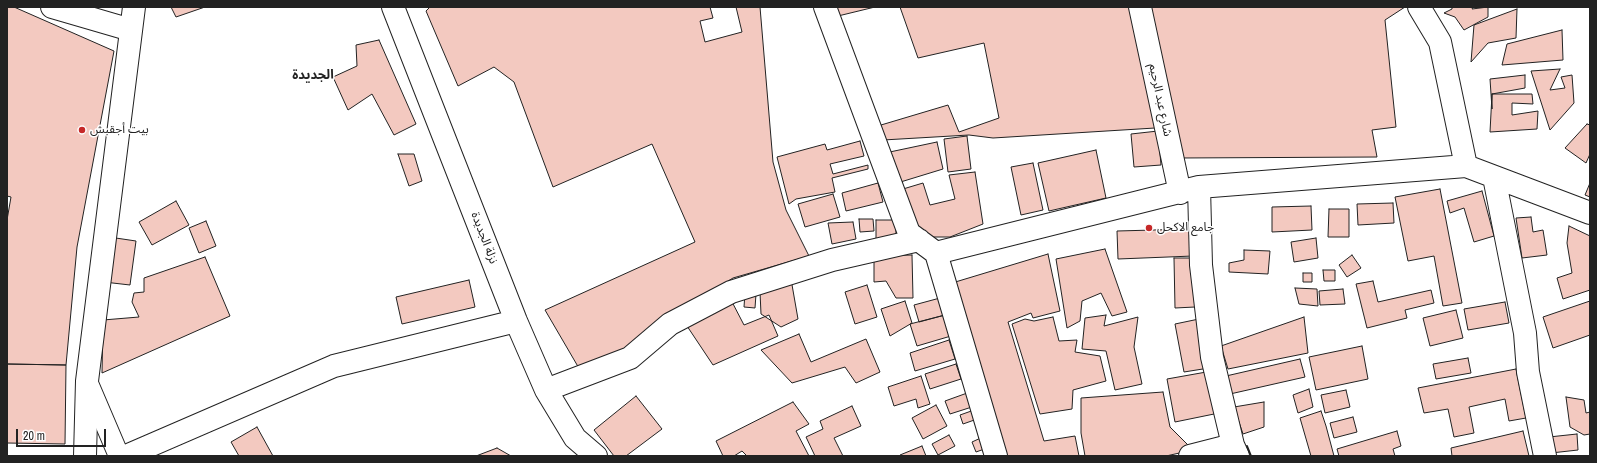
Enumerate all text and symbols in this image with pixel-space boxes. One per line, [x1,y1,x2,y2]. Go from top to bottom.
street label: شارع عبد الرحيم [1145,62,1175,138]
district label: الجديدة [292,68,334,84]
place label: بيت أجقبش [90,123,149,137]
marker: بيت أجقبش [77,125,87,135]
street label: نزلة الجديدة [468,210,500,266]
place label: جامع الاكحل [1157,221,1214,235]
marker: جامع الاكحل [1144,223,1154,233]
scale bar [18,421,108,447]
text: 20 m [23,428,45,444]

